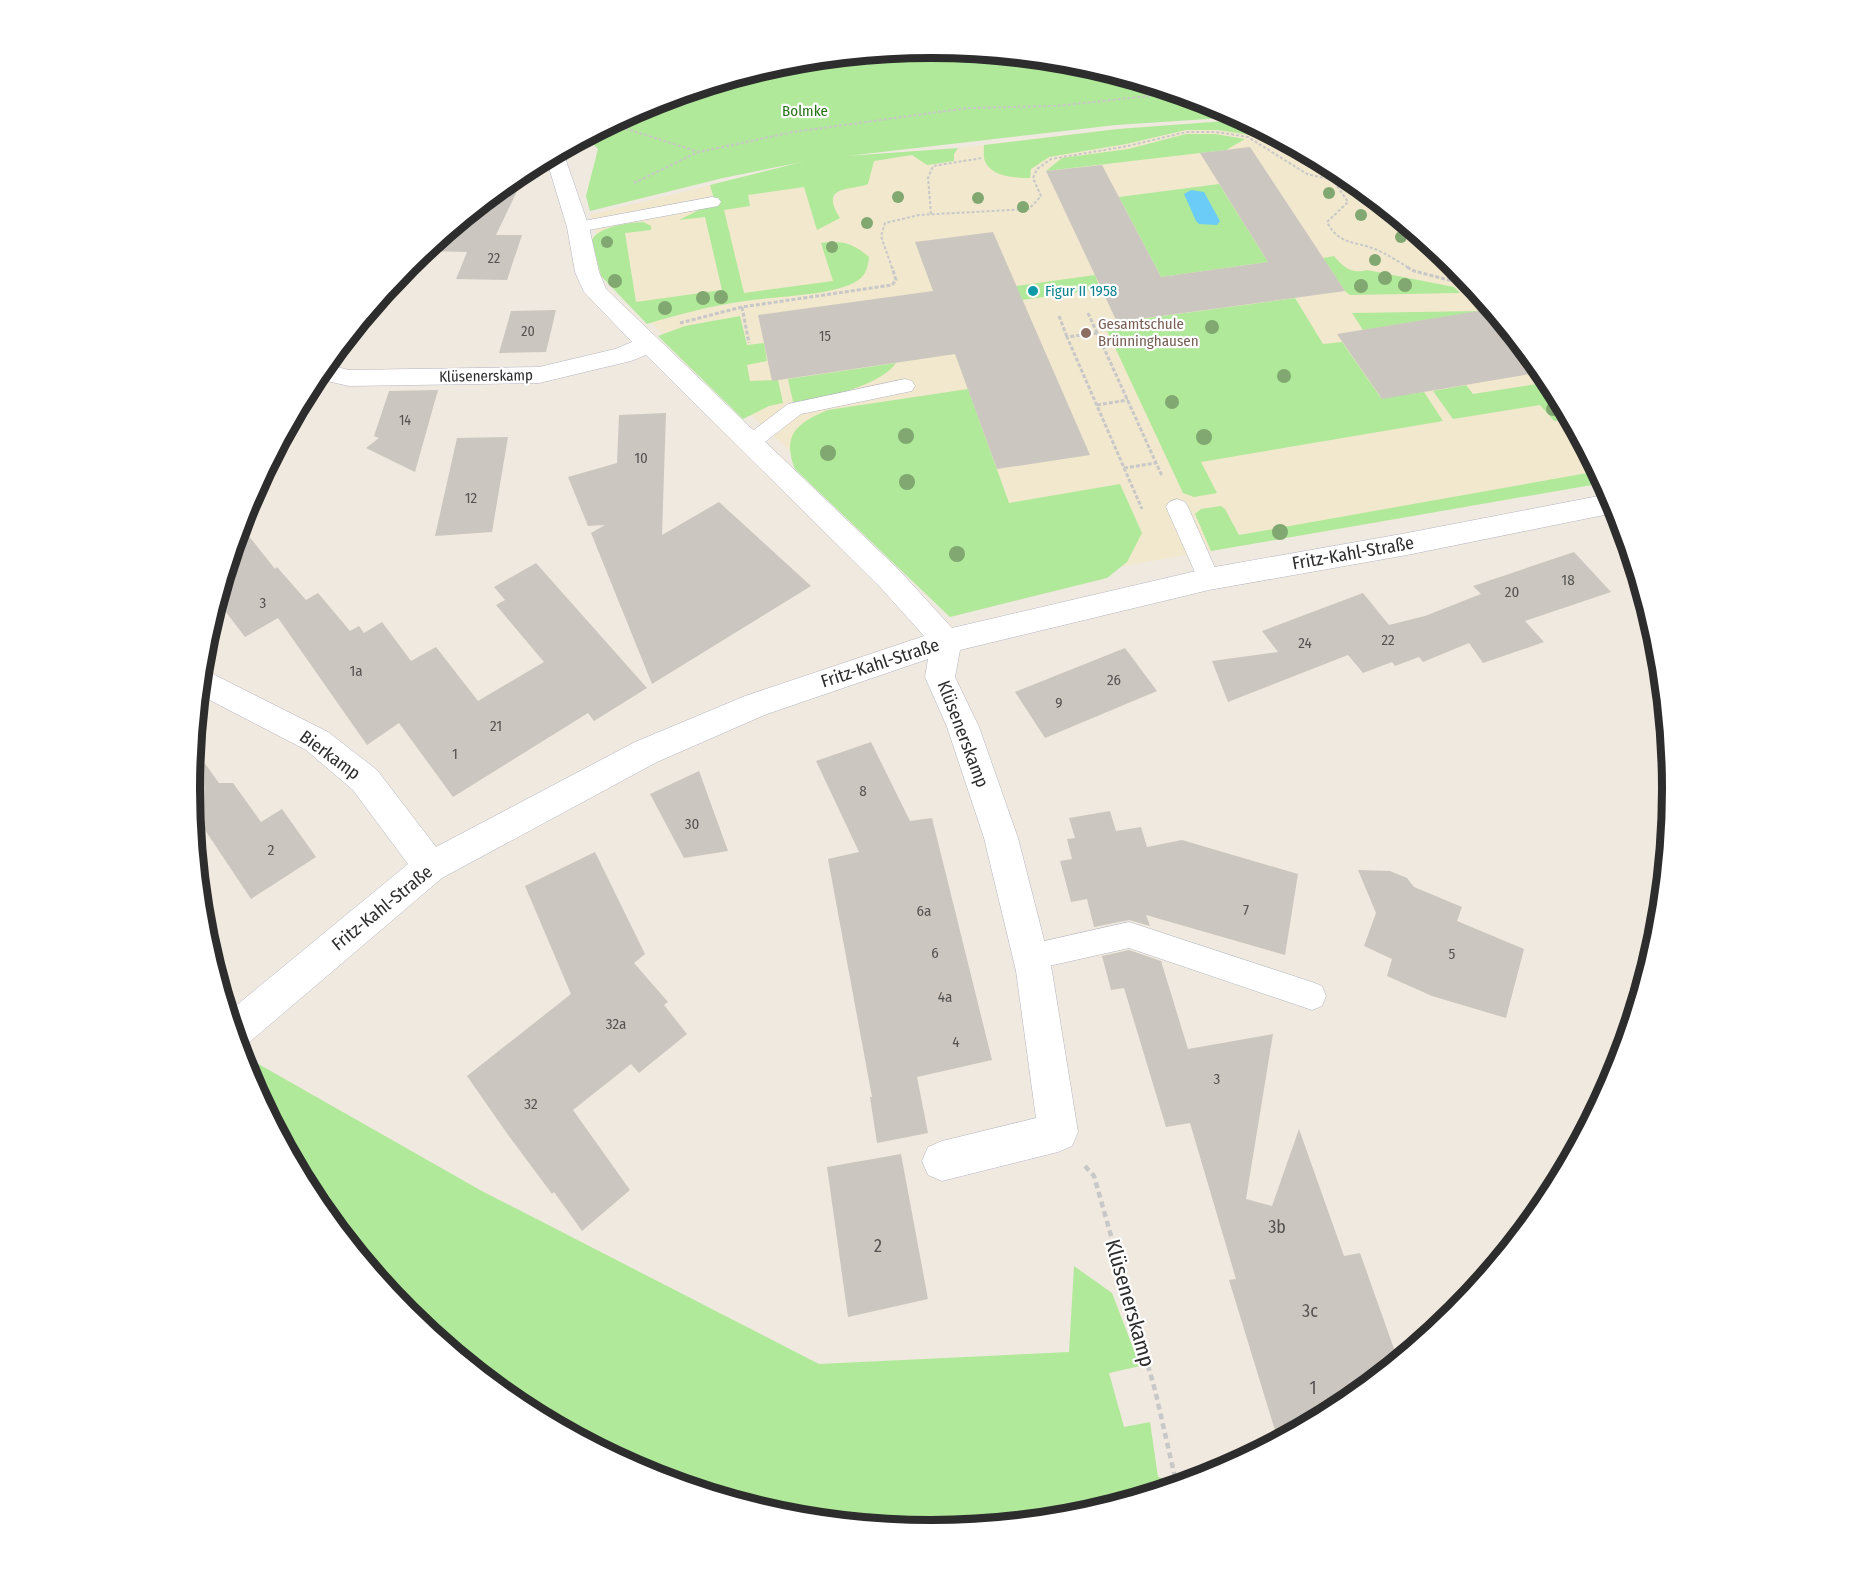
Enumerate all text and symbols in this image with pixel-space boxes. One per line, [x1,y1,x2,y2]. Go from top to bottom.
park label: Bolmke [782,102,828,120]
house number: 22 [488,250,500,267]
place label: Figur II 1958 [1045,282,1117,300]
marker: Figur II 1958 [1026,284,1040,298]
place label: Gesamtschule Brünninghausen [1098,315,1199,350]
house number: 20 [521,323,535,340]
marker: Gesamtschule Brünninghausen [1079,326,1093,340]
house number: 15 [819,328,831,345]
street label: Klüsenerskamp [439,366,533,386]
house number: 14 [399,412,411,429]
house number: 10 [634,449,648,467]
house number: 12 [465,489,478,507]
street label: Fritz-Kahl-Straße [1290,531,1416,575]
house number: 18 [1561,571,1575,589]
house number: 20 [1505,583,1519,601]
house number: 3 [260,594,267,612]
house number: 22 [1381,631,1395,649]
street label: Fritz-Kahl-Straße [818,633,942,692]
house number: 24 [1298,634,1312,652]
house number: 1a [349,662,363,680]
house number: 26 [1107,671,1121,689]
street label: Klüsenerskamp [933,677,993,791]
house number: 9 [1055,694,1063,712]
house number: 21 [490,717,502,735]
street label: Bierkamp [295,726,365,784]
house number: 1 [452,745,458,763]
house number: 8 [859,782,867,800]
house number: 30 [685,815,699,833]
house number: 2 [268,841,275,859]
street label: Fritz-Kahl-Straße [327,861,437,955]
house number: 7 [1243,901,1249,919]
house number: 6a [917,902,931,920]
house number: 6 [931,944,939,962]
house number: 5 [1449,945,1456,963]
house number: 4a [938,988,952,1006]
house number: 32a [606,1015,626,1033]
house number: 4 [952,1033,960,1051]
house number: 3 [1214,1070,1221,1088]
house number: 32 [524,1095,538,1113]
house number: 3b [1268,1216,1286,1238]
house number: 2 [874,1235,882,1257]
street label: Klüsenerskamp [1099,1236,1161,1370]
house number: 3c [1302,1300,1318,1322]
house number: 1 [1309,1377,1317,1399]

